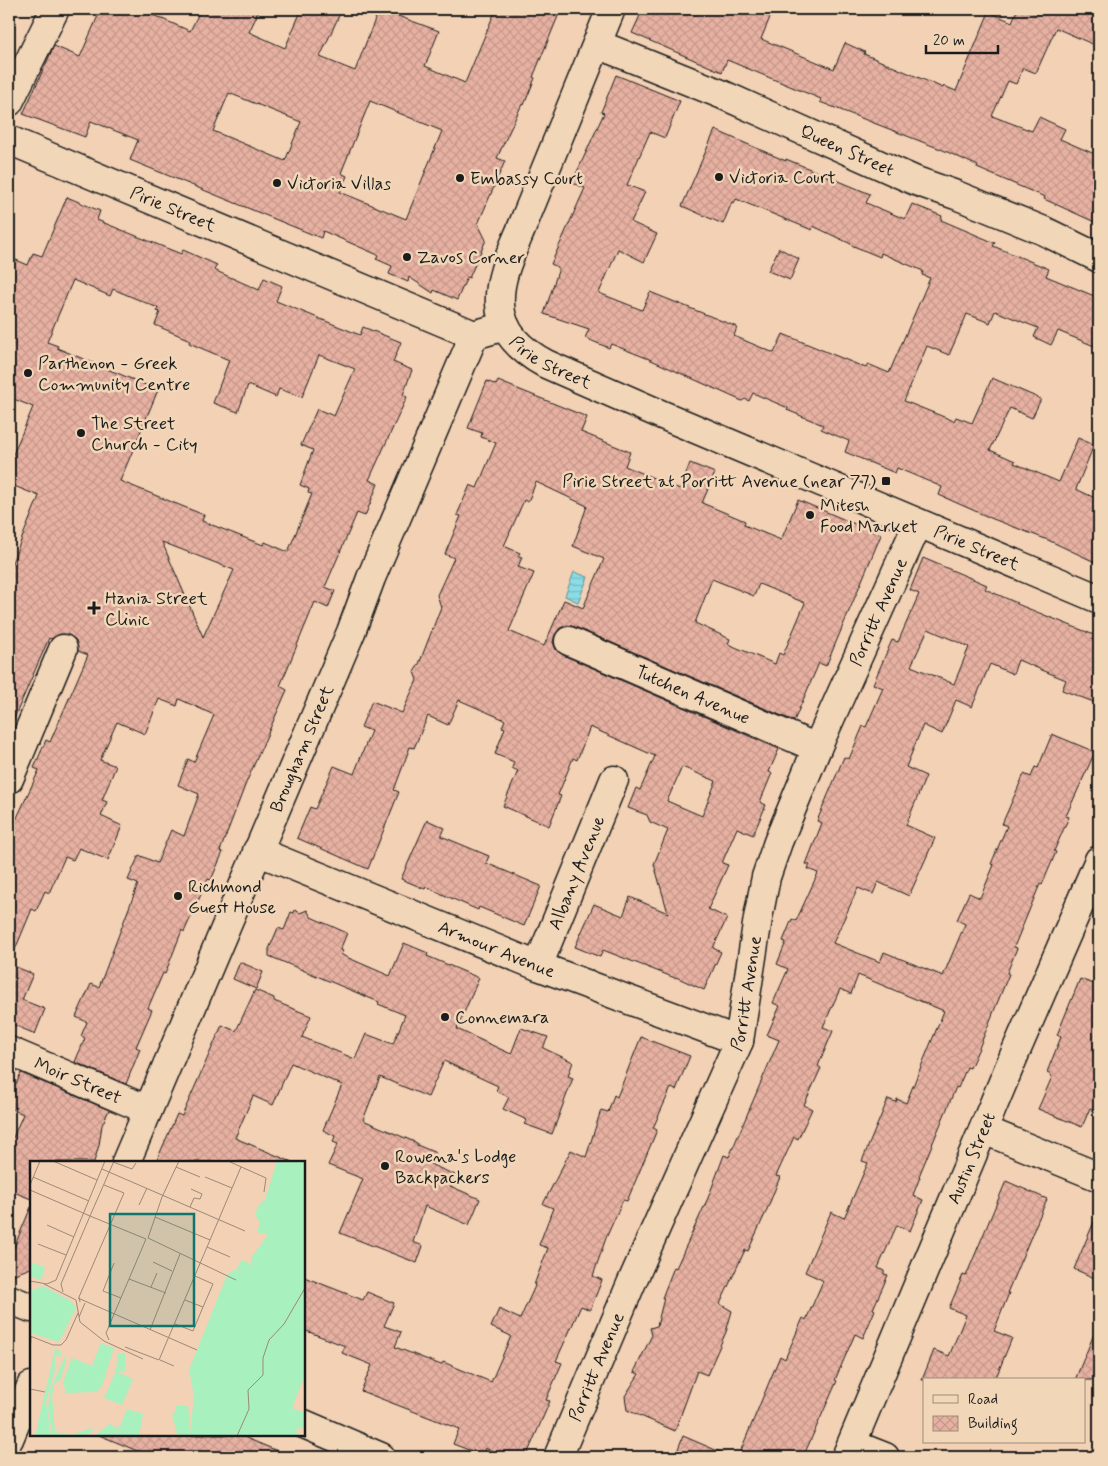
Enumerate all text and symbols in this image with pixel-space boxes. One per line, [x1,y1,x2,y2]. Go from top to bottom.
scale bar [926,22,998,54]
text: 20 m [933,31,965,51]
street label: Queen Street [796,120,898,183]
place label: Victoria Court [729,166,836,190]
place label: Embassy Court [470,167,583,191]
marker: Victoria Court [713,171,725,183]
place label: Victoria Villas [287,172,391,196]
marker: Embassy Court [454,172,466,184]
marker: Victoria Villas [271,177,283,189]
street label: Pirie Street [126,181,220,239]
place label: Zavos Corner [417,246,525,270]
marker: Zavos Corner [401,251,413,263]
street label: Pirie Street [503,331,595,396]
place label: Parthenon - Greek Community Centre [38,352,190,397]
marker: Parthenon - Greek Community Centre [22,367,34,379]
place label: The Street Church - City [91,412,198,457]
marker: The Street Church - City [75,427,87,439]
place label: Pirie Street at Porritt Avenue (near 77) [562,470,877,494]
marker: Pirie Street at Porritt Avenue (near 77) [880,475,892,487]
place label: Mitesh Food Market [820,494,918,539]
marker: Mitesh Food Market [804,509,816,521]
street label: Pirie Street [930,520,1023,577]
street label: Porritt Avenue [844,554,914,670]
place label: Hania Street Clinic [105,587,208,632]
marker: Hania Street Clinic [87,601,101,615]
street label: Tutchen Avenue [632,660,754,731]
street label: Brougham Street [265,681,340,816]
street label: Albany Avenue [543,812,611,934]
place label: Richmond Guest House [188,875,276,920]
marker: Richmond Guest House [172,890,184,902]
street label: Armour Avenue [434,915,558,984]
street label: Porritt Avenue [725,934,768,1055]
place label: Connemara [455,1006,549,1030]
marker: Connemara [439,1011,451,1023]
street label: Moir Street [30,1052,125,1110]
street label: Austin Street [942,1109,1002,1208]
place label: Rowena's Lodge Backpackers [395,1145,516,1190]
marker: Rowena's Lodge Backpackers [379,1160,391,1172]
inset map [30,1161,305,1436]
street label: Porritt Avenue [563,1309,631,1425]
legend [923,1378,1086,1444]
text: Road [968,1390,998,1410]
text: Building [968,1414,1018,1435]

